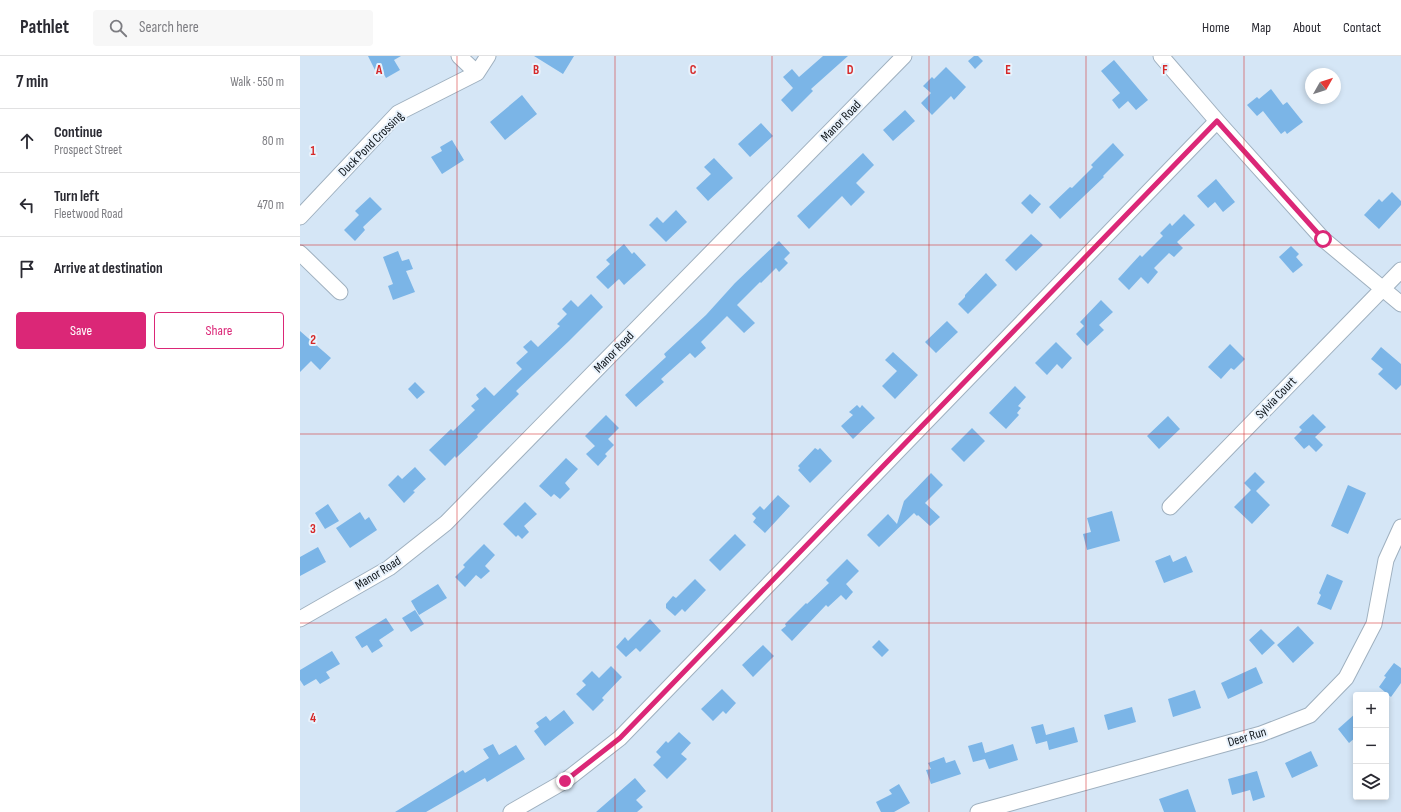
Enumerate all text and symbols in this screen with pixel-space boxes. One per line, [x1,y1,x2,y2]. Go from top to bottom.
search box [93,10,373,46]
text: Pathlet [20,16,69,39]
icon: search [107,17,129,39]
text: Search here [139,18,199,37]
text: Home [1202,19,1230,36]
text: Map [1252,19,1271,36]
text: About [1293,19,1321,36]
text: Contact [1343,19,1381,36]
text: A [375,62,383,78]
text: B [533,62,539,78]
text: C [690,62,697,78]
text: D [847,62,854,78]
text: E [1005,62,1011,78]
text: F [1162,62,1168,78]
north arrow [1305,68,1341,104]
text: 7 min [16,72,48,92]
text: Walk · 550 m [230,74,284,90]
street label: Manor Road [817,97,865,145]
street label: Duck Pond Crossing [335,108,407,180]
text: Continue [54,123,103,142]
icon: ahead [16,130,38,152]
text: 80 m [262,133,284,149]
text: Prospect Street [54,142,122,158]
text: 1 [310,143,316,159]
text: Turn left [54,187,99,206]
icon: left [16,194,38,216]
text: 470 m [257,197,284,213]
text: Fleetwood Road [54,206,123,222]
route start [1314,230,1332,248]
icon: arrive [16,258,38,280]
text: Arrive at destination [54,259,163,278]
button: Save [16,312,146,349]
button: Share [154,312,284,349]
street label: Manor Road [590,328,638,376]
text: 2 [310,332,316,348]
street label: Sylvia Court [1252,374,1300,422]
text: 3 [310,521,316,537]
street label: Manor Road [352,553,404,593]
map controls [1353,692,1389,800]
button: + [1353,692,1389,728]
text: 4 [310,710,316,726]
street label: Deer Run [1226,724,1268,750]
button: − [1353,728,1389,764]
button: layers [1353,764,1389,800]
route end [556,772,574,790]

